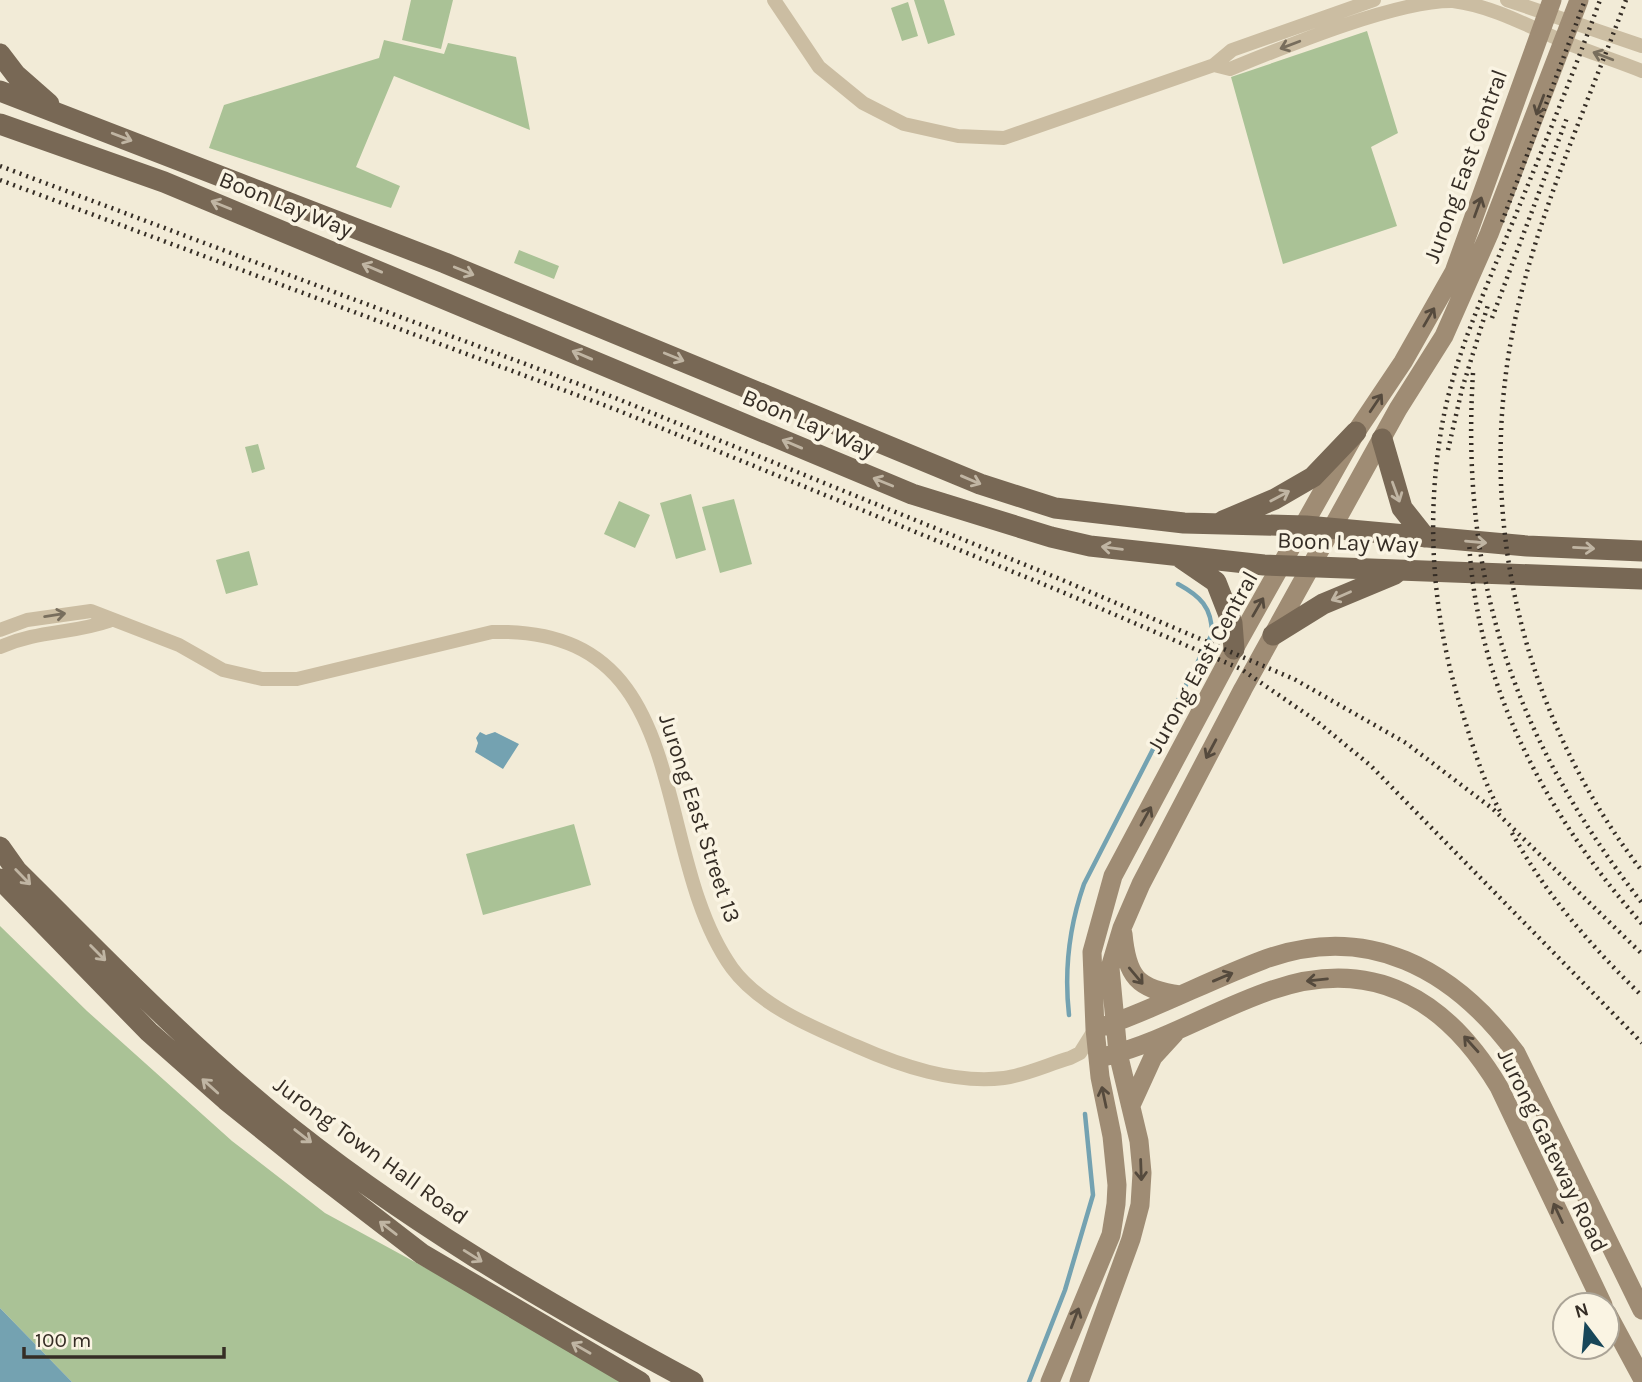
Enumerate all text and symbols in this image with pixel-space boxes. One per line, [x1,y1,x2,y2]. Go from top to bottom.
one-way arrow [1280,39,1302,52]
one-way arrow [1593,49,1615,61]
street label: Jurong East Central [1418,66,1513,267]
one-way arrow [1532,94,1545,115]
one-way arrow [111,132,132,145]
street label: Boon Lay Way [215,165,357,244]
one-way arrow [1472,197,1485,219]
one-way arrow [211,198,232,211]
one-way arrow [362,261,383,274]
one-way arrow [452,265,474,278]
one-way arrow [1422,307,1436,327]
one-way arrow [572,348,594,361]
one-way arrow [663,352,684,365]
street label: Boon Lay Way [738,383,879,464]
one-way arrow [1369,394,1383,413]
one-way arrow [781,437,803,450]
one-way arrow [873,475,894,488]
one-way arrow [960,475,981,488]
one-way arrow [1391,480,1403,502]
one-way arrow [1269,488,1290,502]
street label: Boon Lay Way [1277,527,1419,558]
one-way arrow [1464,536,1487,549]
one-way arrow [1101,542,1124,555]
one-way arrow [1573,542,1596,555]
street label: Jurong East Central [1141,566,1264,758]
one-way arrow [1330,590,1352,603]
one-way arrow [1251,598,1265,618]
one-way arrow [43,608,66,621]
street label: Jurong East Street 13 [653,710,746,926]
one-way arrow [1204,739,1218,759]
one-way arrow [1140,806,1153,827]
one-way arrow [15,868,32,885]
one-way arrow [89,944,106,961]
one-way arrow [1128,967,1144,985]
one-way arrow [1212,970,1234,983]
one-way arrow [1306,973,1329,986]
one-way arrow [1462,1036,1479,1053]
street label: Jurong Gateway Road [1492,1044,1614,1256]
street label: Jurong Town Hall Road [268,1071,473,1230]
one-way arrow [202,1078,219,1095]
one-way arrow [1097,1086,1111,1109]
one-way arrow [293,1129,311,1144]
one-way arrow [1135,1158,1148,1181]
one-way arrow [1551,1203,1564,1224]
one-way arrow [379,1221,398,1236]
one-way arrow [463,1249,483,1263]
north arrow [1551,1291,1621,1361]
text: N [1572,1298,1591,1323]
one-way arrow [1069,1308,1082,1330]
scale bar [24,1316,224,1360]
text: 100 m [35,1328,92,1352]
one-way arrow [571,1341,591,1355]

